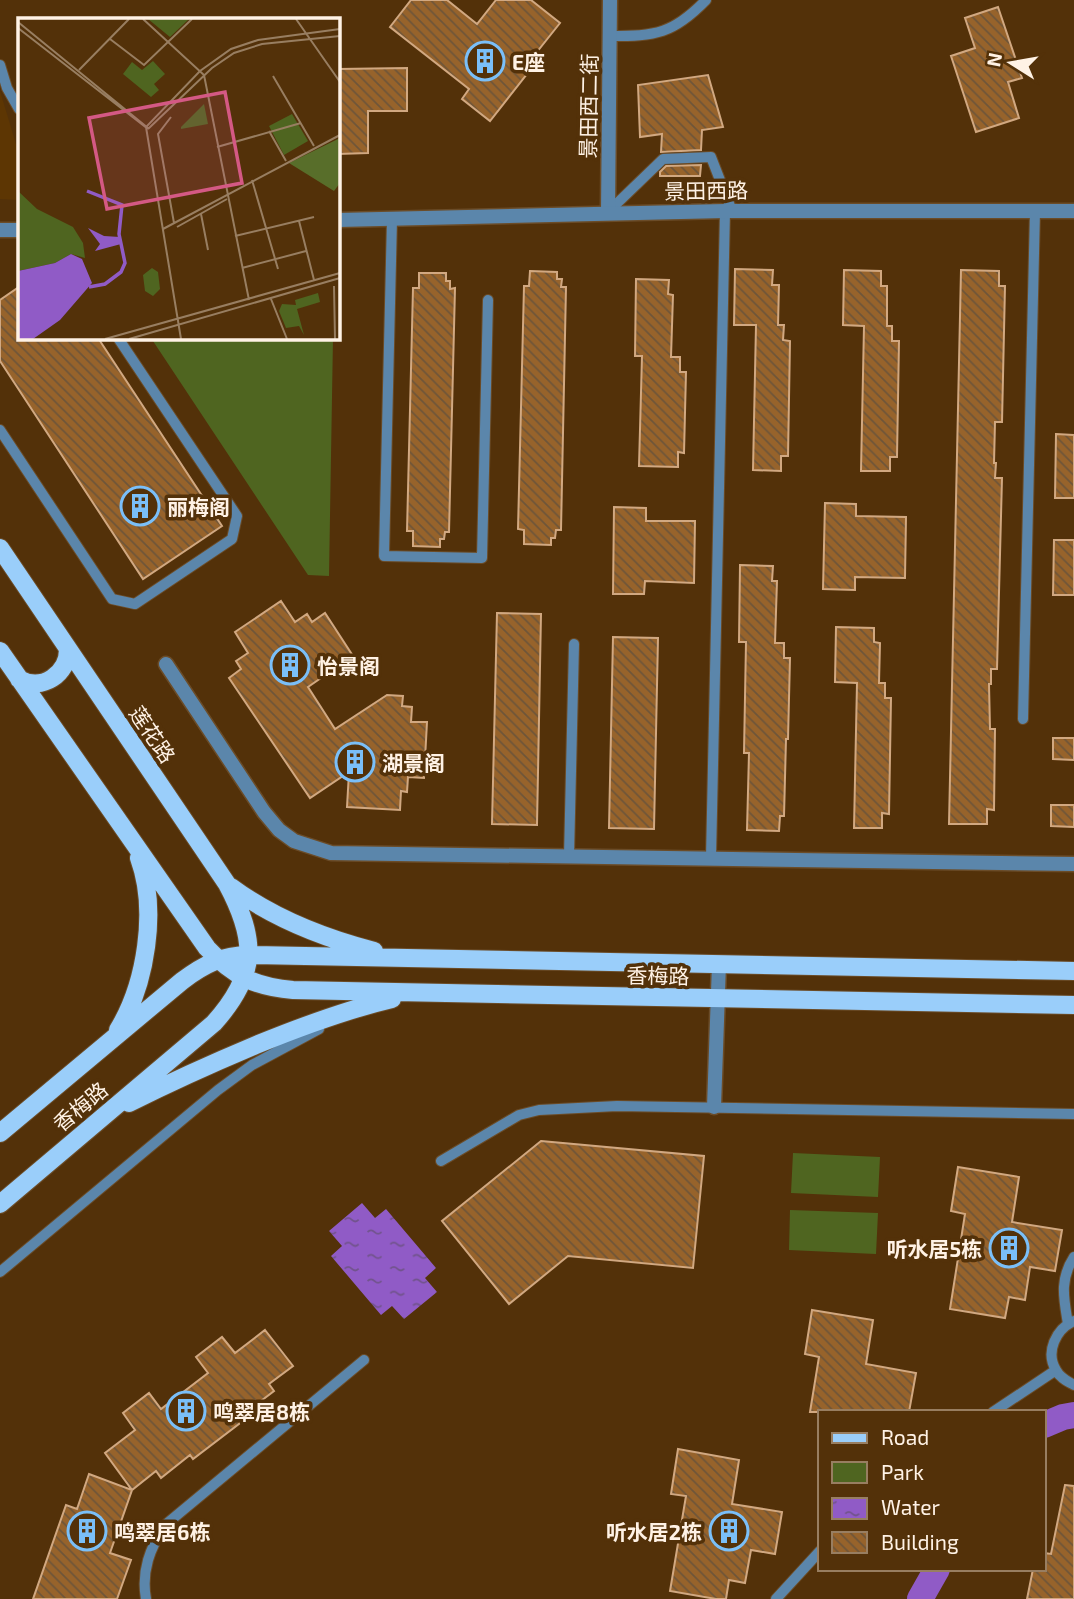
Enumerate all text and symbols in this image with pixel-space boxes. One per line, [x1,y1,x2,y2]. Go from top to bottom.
inset map [18,18,340,340]
north arrow [976,28,1046,98]
building icon: E座 [464,40,506,82]
place label: E座 [512,49,545,74]
text: N [981,51,1006,69]
street label: 景田西二街 [575,53,601,159]
street label: 景田西路 [664,177,748,203]
building icon: 丽梅阁 [119,485,161,527]
place label: 丽梅阁 [167,494,230,519]
building icon: 怡景阁 [269,644,311,686]
place label: 怡景阁 [317,653,380,678]
street label: 莲花路 [125,701,181,767]
building icon: 湖景阁 [334,741,376,783]
place label: 湖景阁 [382,750,445,775]
street label: 香梅路 [626,962,690,988]
street label: 香梅路 [48,1076,112,1136]
building icon: 听水居5栋 [988,1227,1030,1269]
place label: 听水居5栋 [886,1236,982,1261]
building icon: 鸣翠居8栋 [165,1390,207,1432]
place label: 鸣翠居8栋 [213,1399,310,1424]
legend [818,1410,1046,1571]
text: Road [881,1424,929,1449]
text: Park [881,1459,924,1484]
text: Water [881,1494,940,1519]
building icon: 鸣翠居6栋 [66,1510,108,1552]
building icon: 听水居2栋 [708,1510,750,1552]
place label: 鸣翠居6栋 [114,1519,210,1544]
place label: 听水居2栋 [606,1519,702,1544]
text: Building [881,1529,959,1554]

